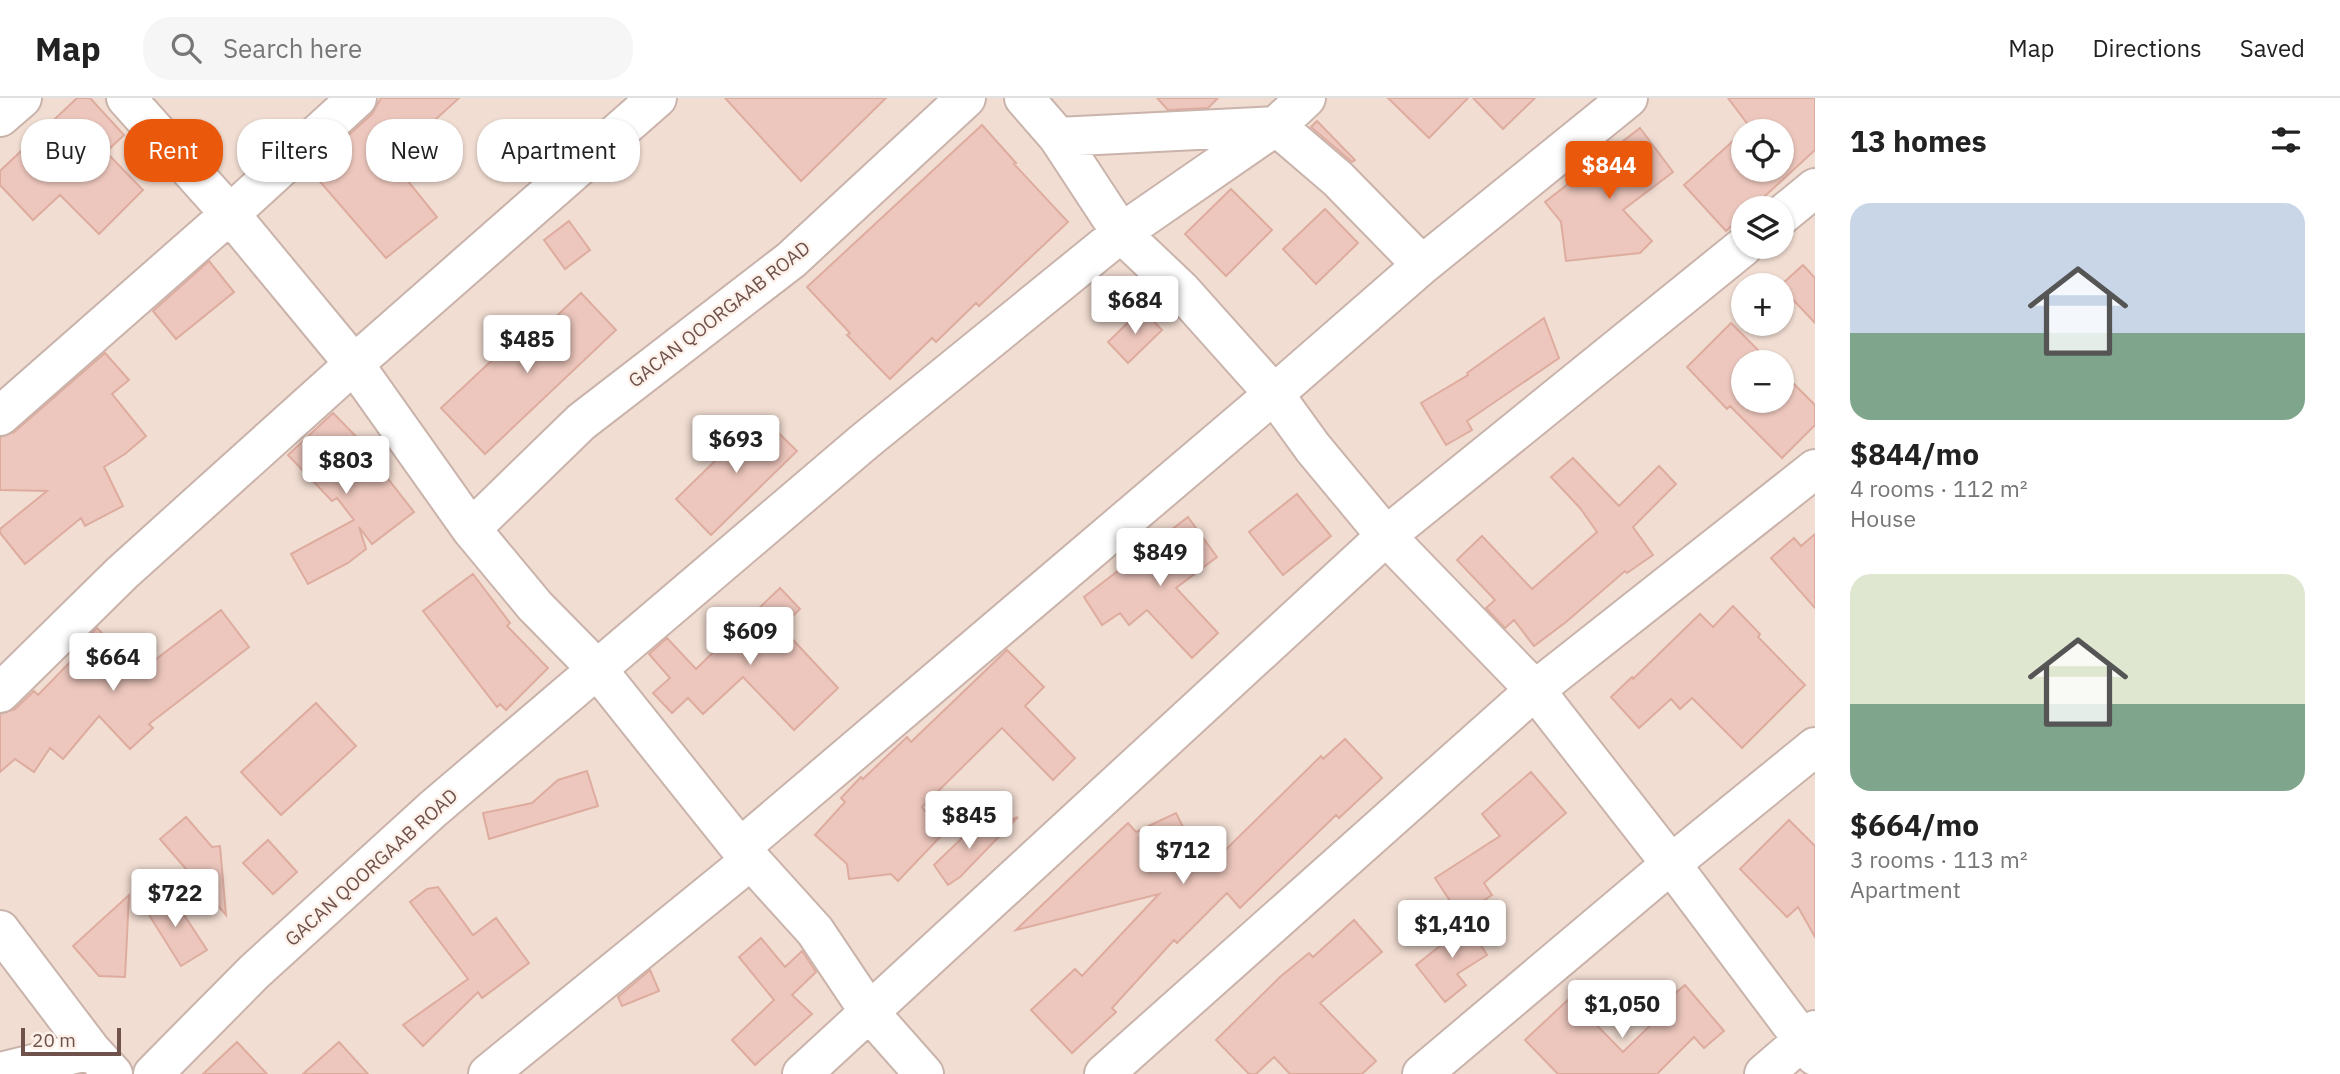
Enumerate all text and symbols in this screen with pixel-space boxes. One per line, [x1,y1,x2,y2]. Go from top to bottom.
search box [143,17,633,80]
text: Map [35,27,101,70]
icon: search [167,29,205,67]
text: Search here [223,31,362,65]
text: Map [2008,32,2054,64]
text: Directions [2092,32,2202,64]
text: Saved [2240,32,2305,64]
chip: Buy [21,119,110,182]
chip: Rent [124,119,223,182]
chip: Filters [237,119,352,182]
chip: New [366,119,463,182]
chip: Apartment [477,119,640,182]
map controls [1731,119,1794,413]
button: locate [1731,119,1794,182]
text: 13 homes [1850,121,1987,160]
icon: filters [2267,121,2305,159]
pin: $844 [1568,141,1650,201]
text: $844 [1581,149,1637,179]
button: layers [1731,196,1794,259]
street label: GACAN QOORGAAB ROAD [623,236,815,392]
icon: home [2015,248,2141,374]
button: + [1731,273,1794,336]
pin: $684 [1094,276,1176,336]
text: $684 [1107,284,1163,314]
pin: $485 [486,316,568,375]
text: $485 [499,323,555,353]
button: − [1731,350,1794,413]
pin: $693 [695,416,777,475]
text: $693 [708,423,764,453]
text: $844/mo [1850,434,1979,473]
pin: $803 [305,436,387,496]
text: $803 [318,444,374,474]
text: 4 rooms · 112 m² [1850,473,2028,503]
text: House [1850,503,1916,533]
pin: $849 [1119,528,1201,588]
text: $849 [1132,536,1188,566]
pin: $609 [709,608,791,667]
text: $609 [722,615,778,645]
icon: home [2015,619,2141,745]
pin: $664 [72,634,154,693]
text: $664 [85,641,141,671]
street label: GACAN QOORGAAB ROAD [280,783,462,951]
pin: $845 [928,792,1010,851]
text: $845 [941,799,997,829]
text: $664/mo [1850,805,1979,844]
pin: $712 [1142,826,1224,886]
text: $712 [1155,834,1211,864]
text: 3 rooms · 113 m² [1850,844,2028,874]
pin: $722 [134,870,216,929]
text: Apartment [1850,874,1961,904]
text: $722 [147,877,203,907]
pin: $1,410 [1395,900,1509,960]
text: $1,410 [1414,908,1490,938]
pin: $1,050 [1565,981,1679,1040]
text: $1,050 [1584,988,1660,1018]
scale bar [21,1025,121,1057]
text: 20 m [32,1028,76,1052]

